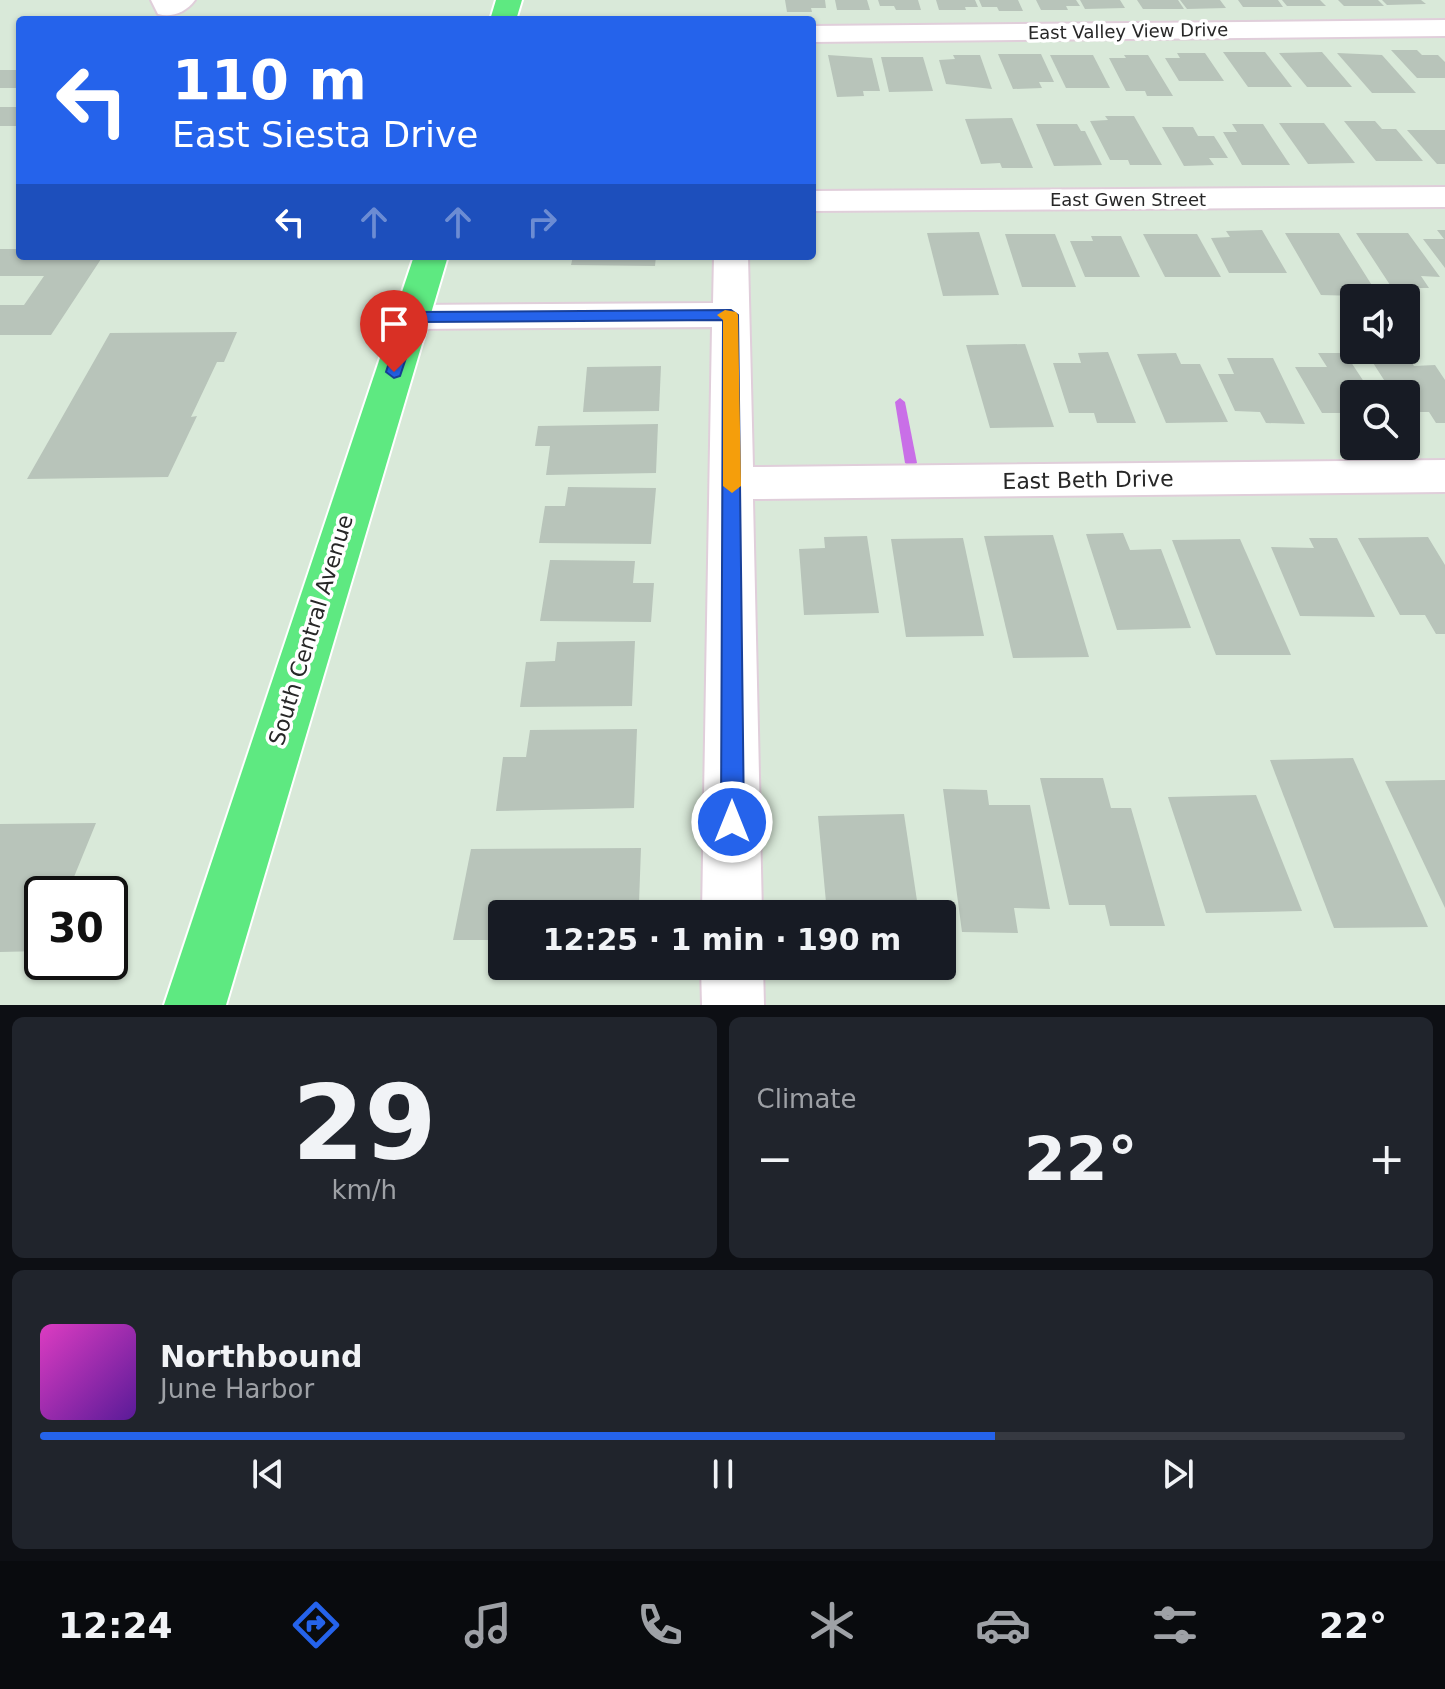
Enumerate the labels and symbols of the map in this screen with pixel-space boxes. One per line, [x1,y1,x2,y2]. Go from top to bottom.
street label: East Valley View Drive [1028,19,1228,43]
street label: East Gwen Street [1050,189,1206,210]
pin [360,290,428,372]
street label: East Beth Drive [1002,466,1174,494]
street label: South Central Avenue [264,512,358,748]
position arrow [690,780,774,864]
speed limit sign: 30 [24,876,128,980]

